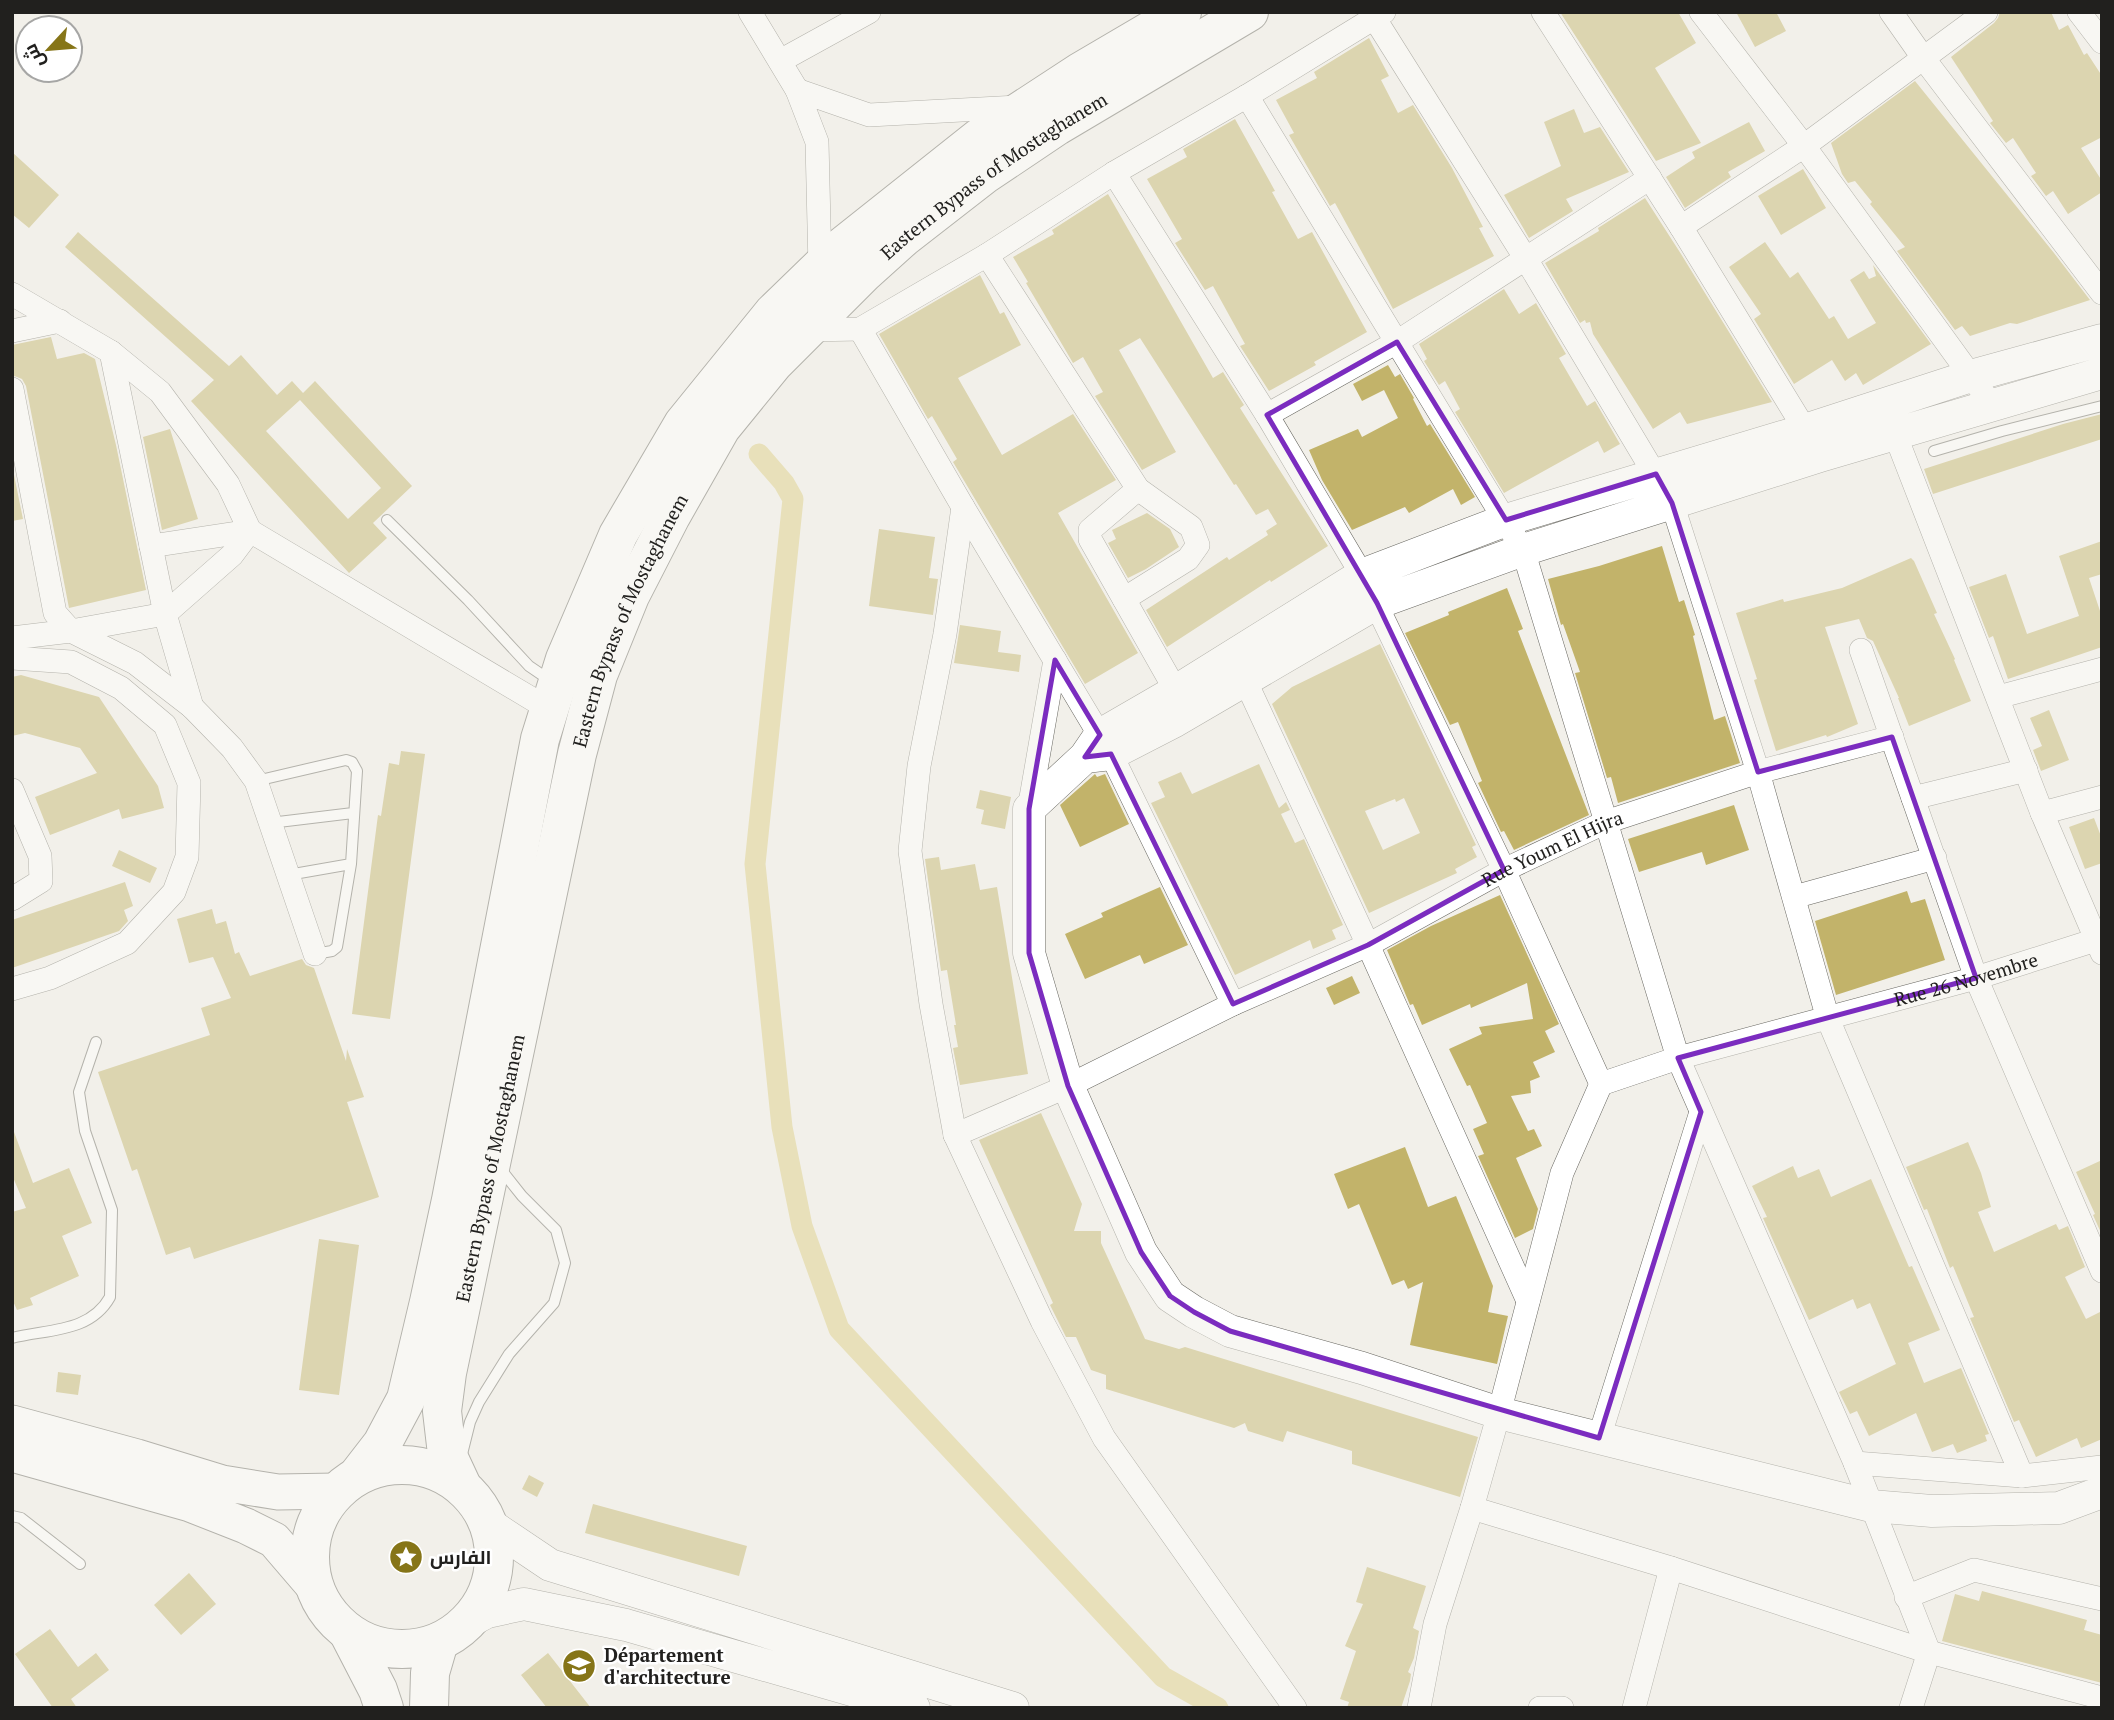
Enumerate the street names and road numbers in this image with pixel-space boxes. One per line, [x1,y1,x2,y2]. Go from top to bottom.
street label: Eastern Bypass of Mostaghanem [875,86,1112,265]
street label: Eastern Bypass of Mostaghanem [566,489,693,750]
street label: Rue Youm El Hijra [1477,804,1626,892]
street label: Rue 26 Novembre [1891,946,2041,1011]
street label: Eastern Bypass of Mostaghanem [449,1031,530,1304]

